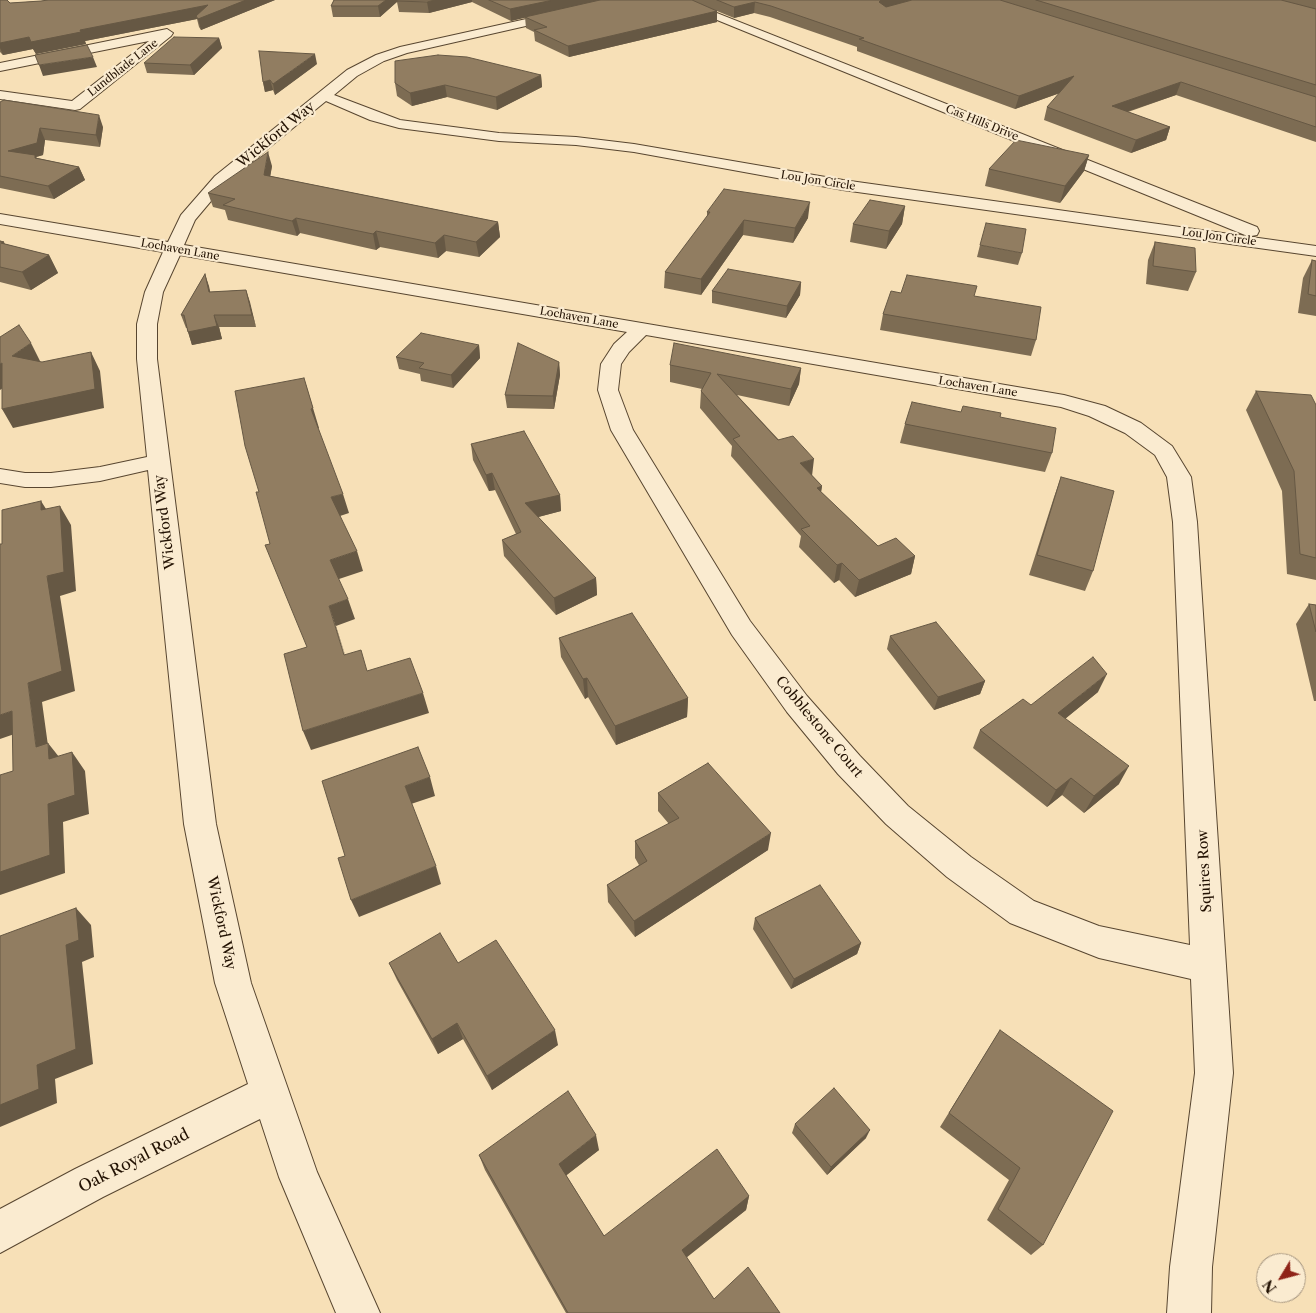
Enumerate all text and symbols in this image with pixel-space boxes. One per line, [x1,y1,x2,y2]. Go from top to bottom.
street label: Lundblade Lane [85,37,161,99]
street label: Wickford Way [234,98,318,172]
street label: Cas Hills Drive [944,102,1020,144]
street label: Lou Jon Circle [780,169,856,193]
street label: Lou Jon Circle [1181,225,1257,249]
street label: Lochaven Lane [140,237,220,263]
street label: Lochaven Lane [539,305,619,331]
street label: Lochaven Lane [938,374,1018,400]
street label: Wickford Way [151,474,179,570]
street label: Cobblestone Court [772,673,866,781]
street label: Squires Row [1194,829,1216,913]
street label: Wickford Way [203,875,239,971]
street label: Oak Royal Road [75,1125,193,1197]
north arrow [1256,1253,1306,1303]
text: N [1259,1276,1281,1297]

